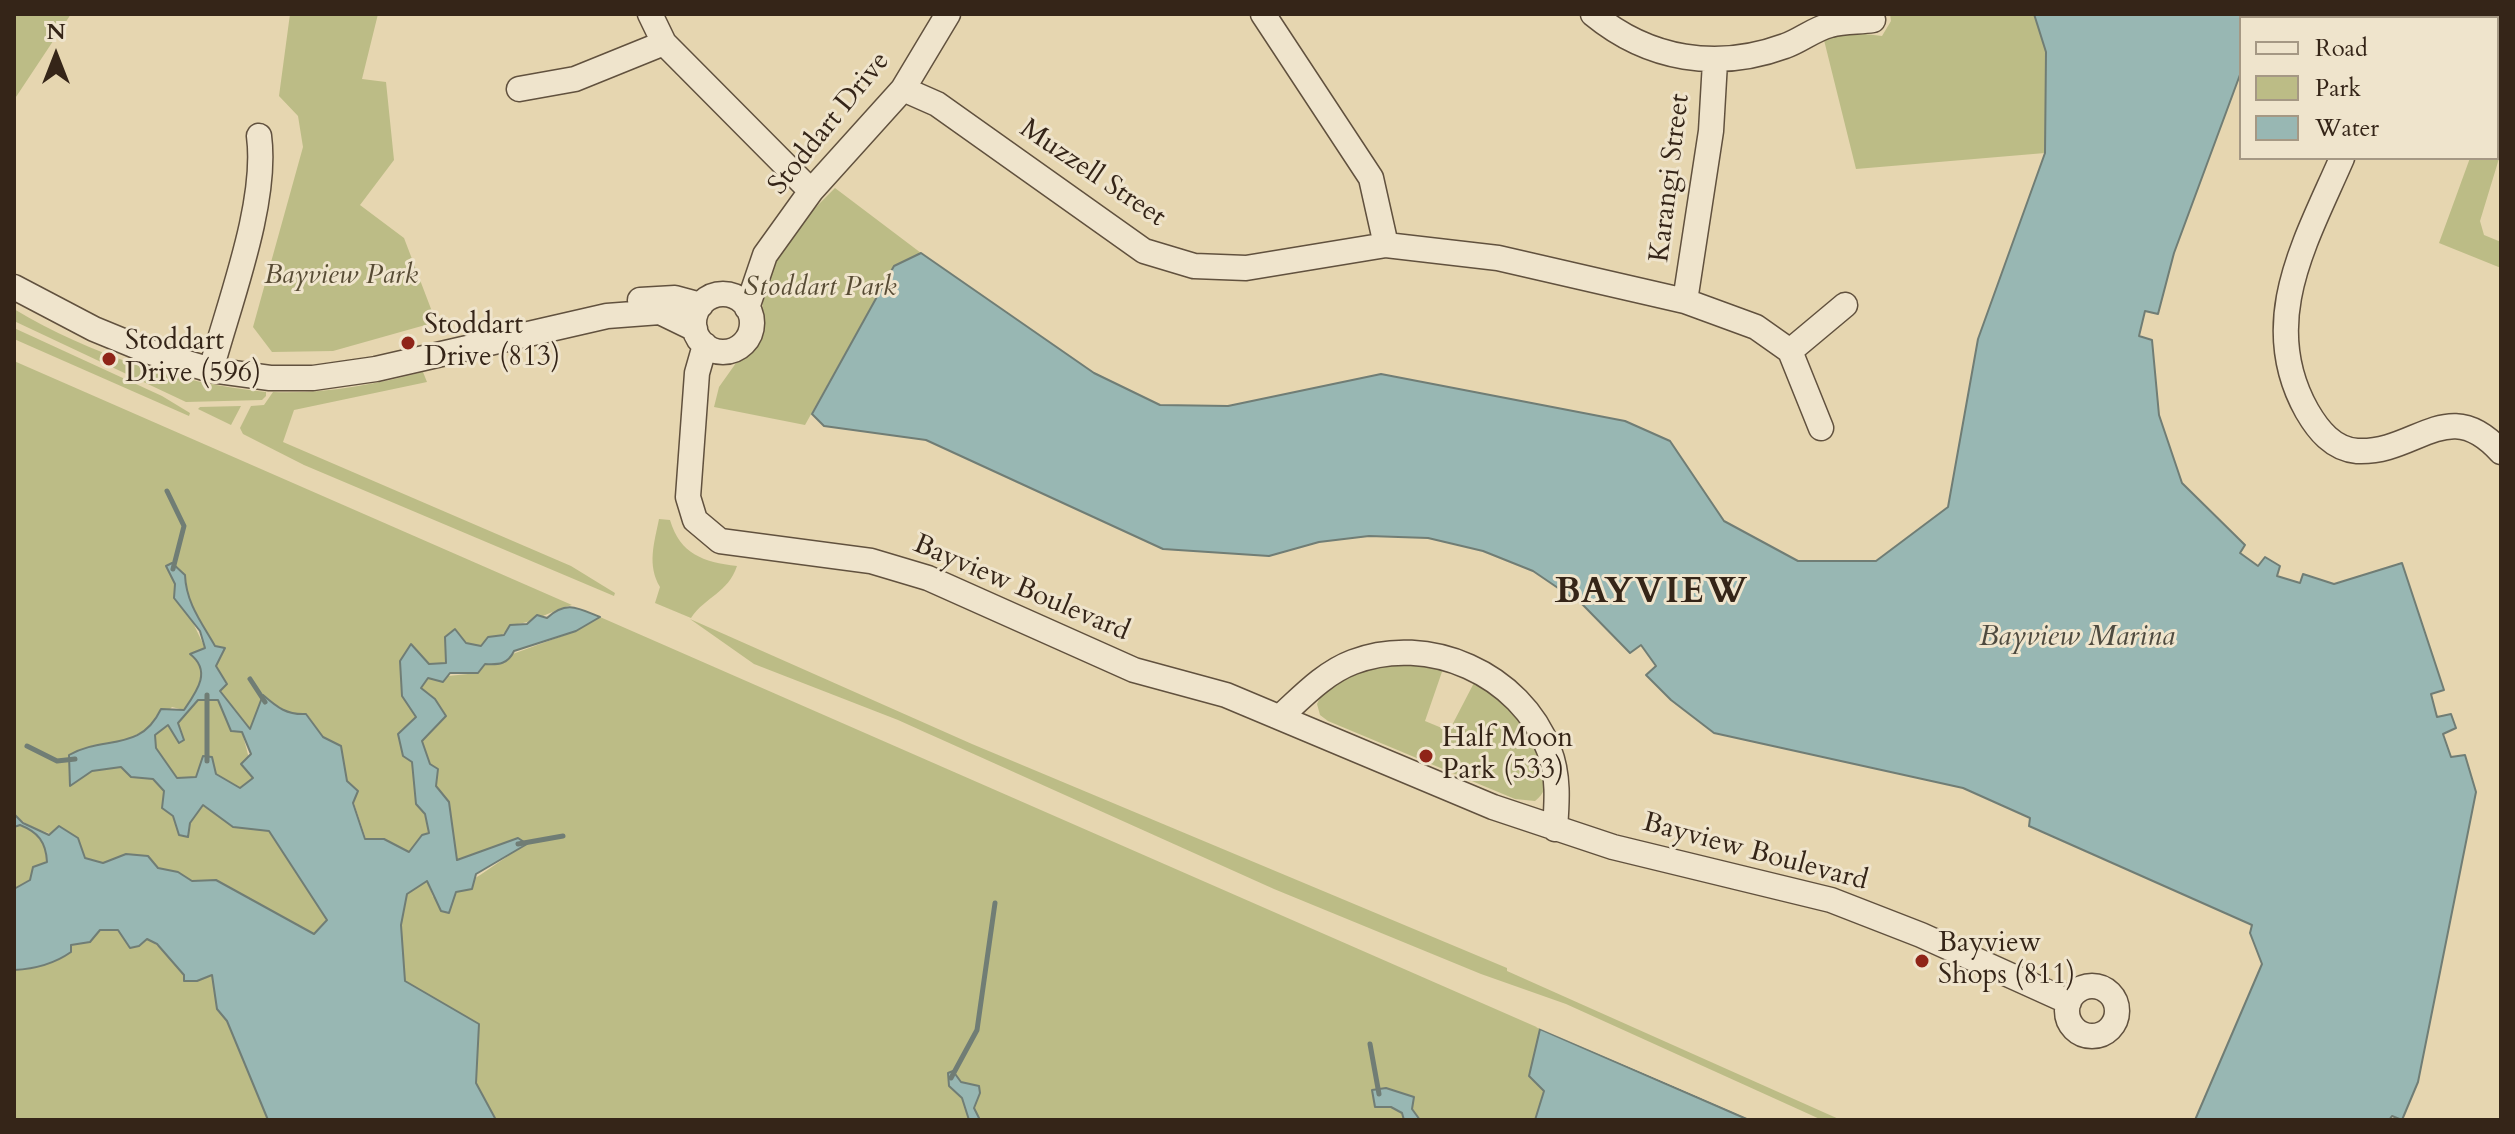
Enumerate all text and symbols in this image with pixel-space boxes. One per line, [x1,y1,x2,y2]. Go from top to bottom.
north arrow [16,16,96,96]
legend [2239,16,2499,160]
text: N [46,17,66,47]
text: Road [2315,32,2368,65]
street label: Stoddart Drive [762,46,898,202]
text: Park [2315,72,2361,105]
street label: Karangi Street [1644,92,1698,264]
text: Water [2315,112,2379,145]
street label: Muzzell Street [1013,113,1171,235]
park label: Bayview Park [264,260,418,294]
park label: Stoddart Park [744,272,896,306]
place label: Stoddart Drive (813) [424,310,560,376]
place label: Stoddart Drive (596) [125,326,261,392]
marker: Stoddart Drive (813) [399,334,417,352]
marker: Stoddart Drive (596) [100,350,118,368]
street label: Bayview Boulevard [908,528,1134,650]
district label: BAYVIEW [1555,572,1749,616]
water label: Bayview Marina [1979,620,2175,656]
place label: Half Moon Park (533) [1442,723,1573,789]
marker: Half Moon Park (533) [1417,747,1435,765]
street label: Bayview Boulevard [1639,807,1871,899]
place label: Bayview Shops (811) [1938,928,2075,994]
marker: Bayview Shops (811) [1913,952,1931,970]

